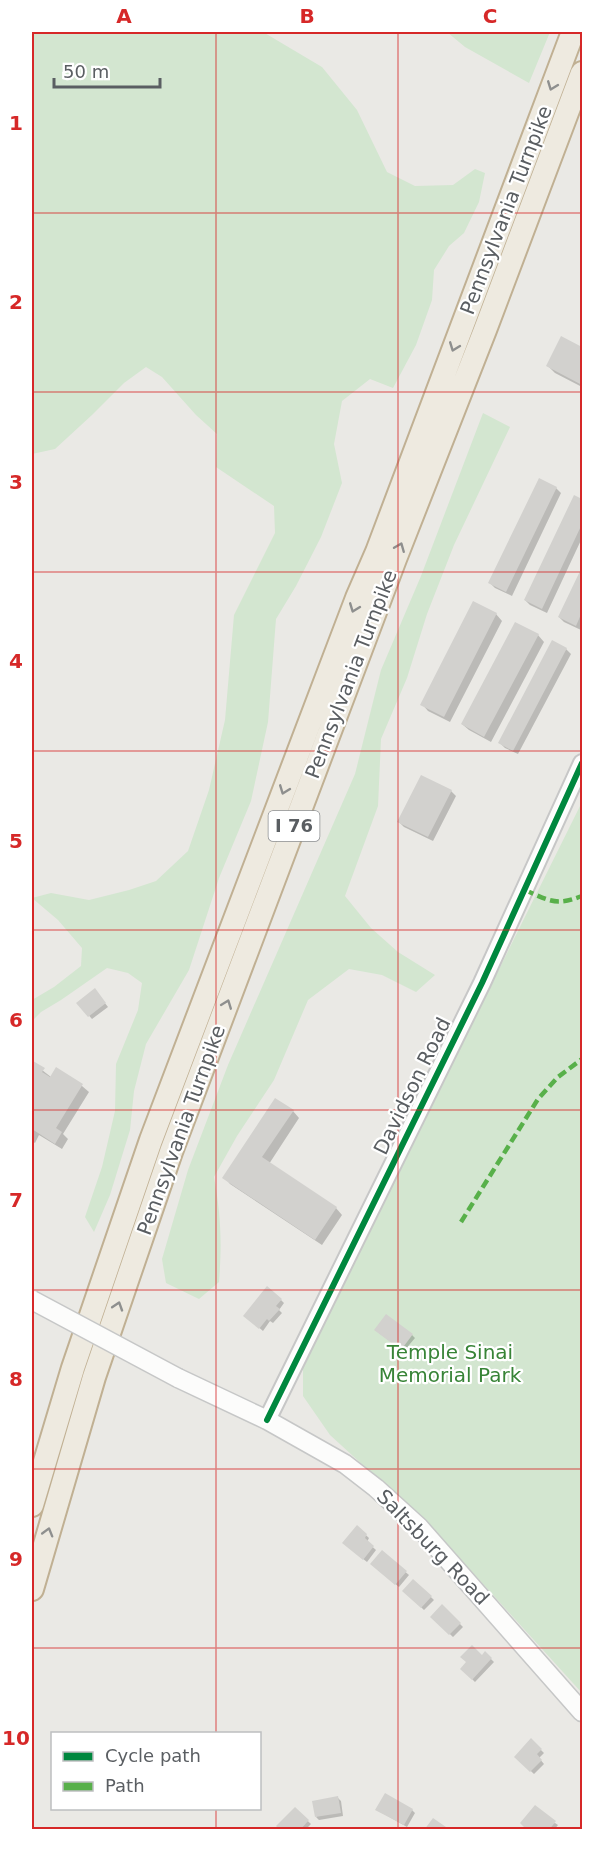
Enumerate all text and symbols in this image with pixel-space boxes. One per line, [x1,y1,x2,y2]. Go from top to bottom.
text: A [116,4,132,28]
text: B [299,4,315,28]
text: C [483,4,497,28]
scale bar [54,51,160,89]
text: 50 m [63,61,109,82]
one-way arrow [547,80,560,91]
street label: Pennsylvania Turnpike [455,102,557,318]
text: 1 [9,111,23,135]
text: 2 [9,290,23,314]
one-way arrow [449,341,461,352]
text: 3 [9,470,23,494]
one-way arrow [393,542,405,553]
street label: Pennsylvania Turnpike [300,566,402,782]
one-way arrow [349,601,361,612]
text: 4 [9,649,23,673]
one-way arrow [279,784,292,795]
road number: I 76 [268,811,320,841]
text: 5 [9,829,23,853]
one-way arrow [220,999,232,1010]
text: 6 [9,1008,23,1032]
street label: Davidson Road [368,1013,456,1159]
street label: Pennsylvania Turnpike [132,1022,230,1238]
text: 7 [9,1188,23,1212]
one-way arrow [110,1301,123,1312]
park label: Temple Sinai Memorial Park [379,1340,522,1387]
text: 8 [9,1367,23,1391]
street label: Saltsburg Road [372,1484,494,1610]
one-way arrow [41,1528,53,1538]
text: 9 [9,1547,23,1571]
text: 10 [2,1726,30,1750]
legend [51,1732,261,1810]
text: Cycle path [105,1745,201,1766]
text: Path [105,1775,145,1796]

